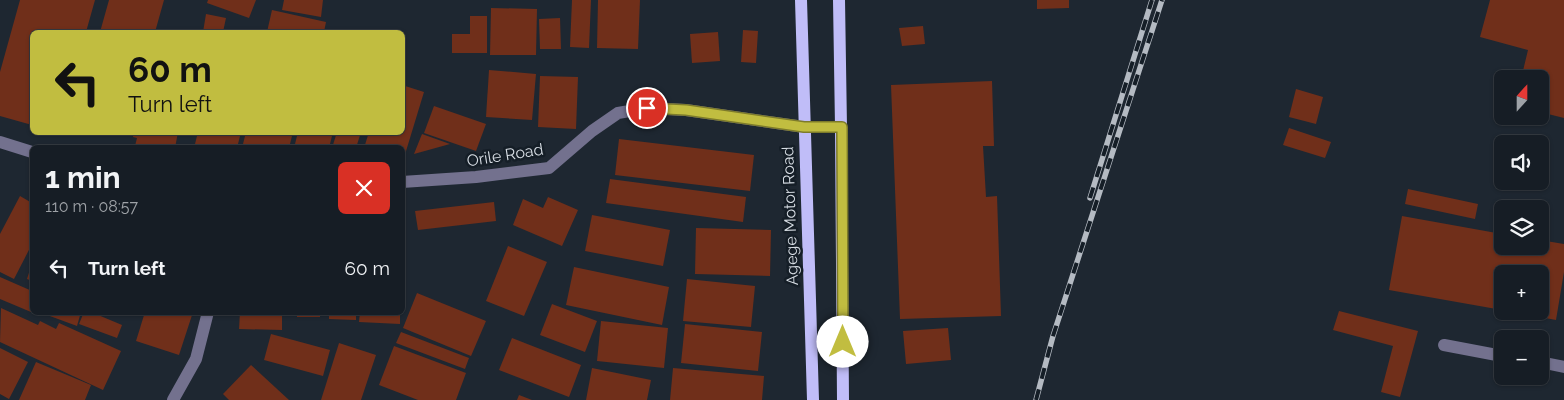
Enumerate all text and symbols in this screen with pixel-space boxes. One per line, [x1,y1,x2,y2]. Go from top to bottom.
text: 60 m [128,49,212,90]
icon: left [45,50,110,115]
north arrow [1494,70,1549,125]
map controls [1494,70,1549,385]
pin [626,87,668,129]
text: Turn left [128,91,212,117]
icon: arrive [633,94,661,122]
button: sound [1494,135,1549,190]
street label: Orile Road [465,140,545,170]
street label: Agege Motor Road [778,146,802,286]
text: 1 min [45,160,121,195]
button: close [338,162,390,214]
text: 110 m · 08:57 [45,197,138,216]
button: layers [1494,200,1549,255]
icon: left [45,254,73,282]
text: Turn left [88,257,165,279]
text: 60 m [345,257,390,279]
button: + [1494,265,1549,320]
position arrow [816,315,868,367]
button: − [1494,330,1549,385]

